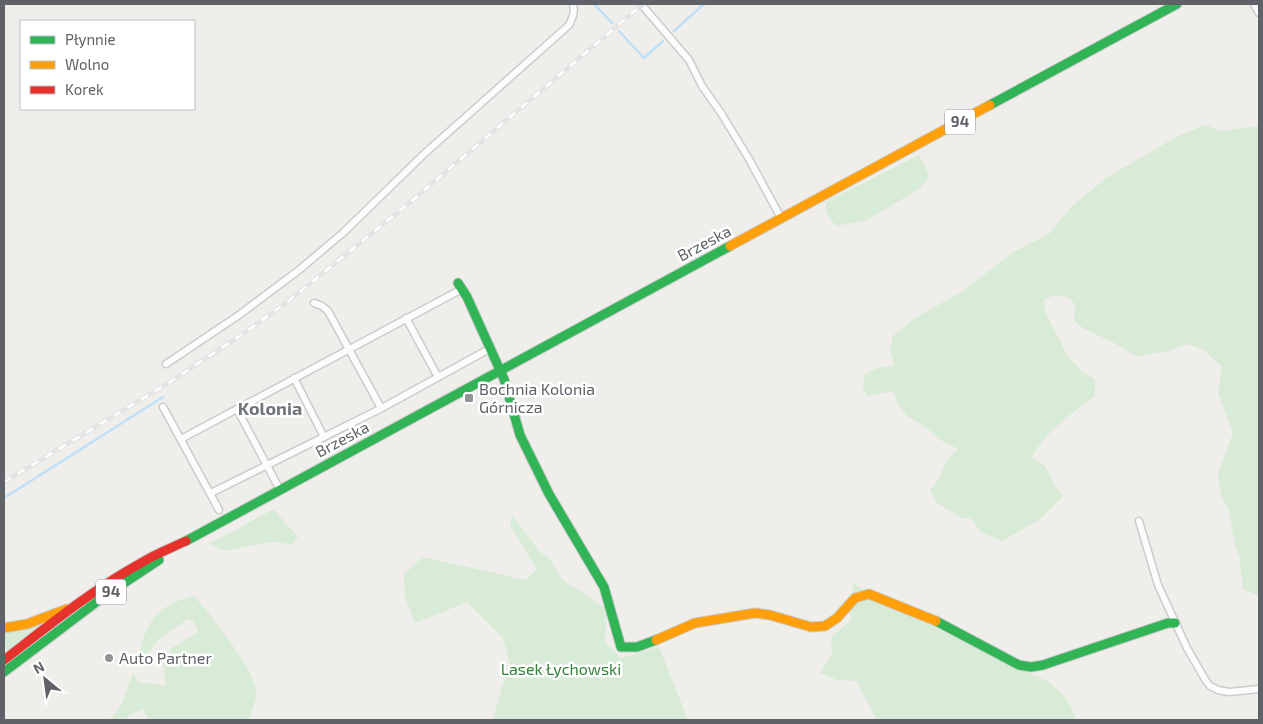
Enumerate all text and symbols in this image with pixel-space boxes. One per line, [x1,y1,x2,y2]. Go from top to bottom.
legend [20,20,195,110]
text: Płynnie [65,30,116,48]
text: Wolno [65,55,109,73]
text: Korek [65,80,104,98]
road number: 94 [945,110,975,134]
street label: Brzeska [674,221,734,265]
place label: Bochnia Kolonia Górnicza [479,379,595,416]
marker: Bochnia Kolonia Górnicza [463,392,475,404]
district label: Kolonia [238,397,302,419]
street label: Brzeska [312,417,372,461]
road number: 94 [96,580,126,604]
place label: Auto Partner [119,648,212,667]
marker: Auto Partner [103,652,115,664]
north arrow [20,654,70,704]
text: N [30,657,47,677]
park label: Lasek Łychowski [501,659,621,678]

